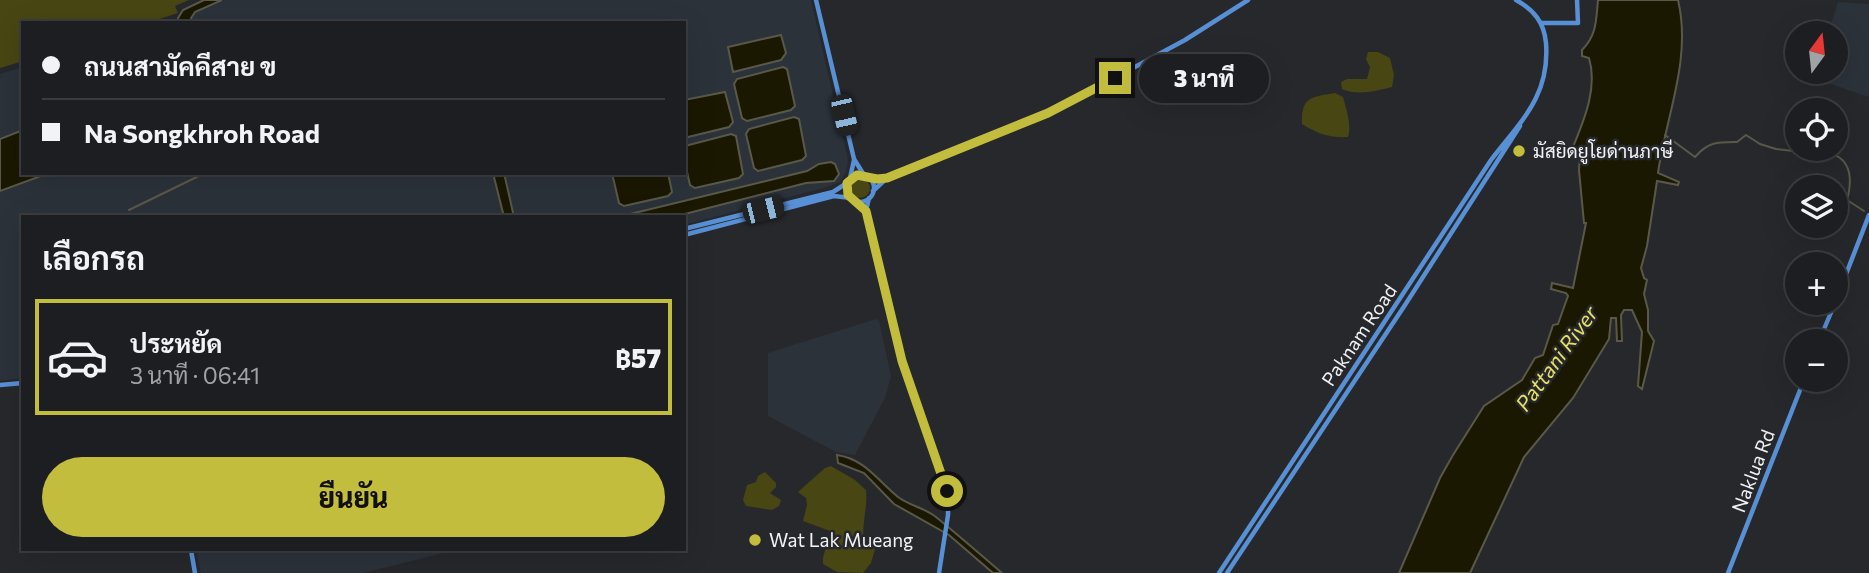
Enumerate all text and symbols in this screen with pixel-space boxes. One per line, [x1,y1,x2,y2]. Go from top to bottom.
north arrow [1785,21,1848,84]
map controls [1785,21,1848,392]
text: ถนนสามัคคีสาย ข [84,50,277,81]
callout: 3 นาที [1140,54,1269,102]
route end [1099,62,1131,94]
text: 3 นาที [1174,64,1234,92]
car [830,92,859,138]
button: locate [1785,98,1848,161]
text: Na Songkhroh Road [84,117,320,148]
place label: มัสยิดยูโยด่านภาษี [1533,139,1674,165]
marker: มัสยิดยูโยด่านภาษี [1511,143,1527,159]
button: layers [1785,175,1848,238]
car [741,195,786,225]
text: เลือกรถ [42,237,145,277]
button: + [1785,252,1848,315]
street label: Paknam Road [1316,280,1401,390]
water label: Pattani River [1509,300,1602,415]
icon: car [46,326,109,389]
text: ประหยัด [130,327,223,358]
button: − [1785,329,1848,392]
text: ฿57 [615,342,661,373]
text: 3 นาที · 06:41 [130,361,260,389]
street label: Naklua Rd [1726,426,1779,515]
button: ยืนยัน [42,457,665,537]
route start [931,475,963,507]
place label: Wat Lak Mueang [769,528,913,551]
marker: Wat Lak Mueang [747,532,763,548]

